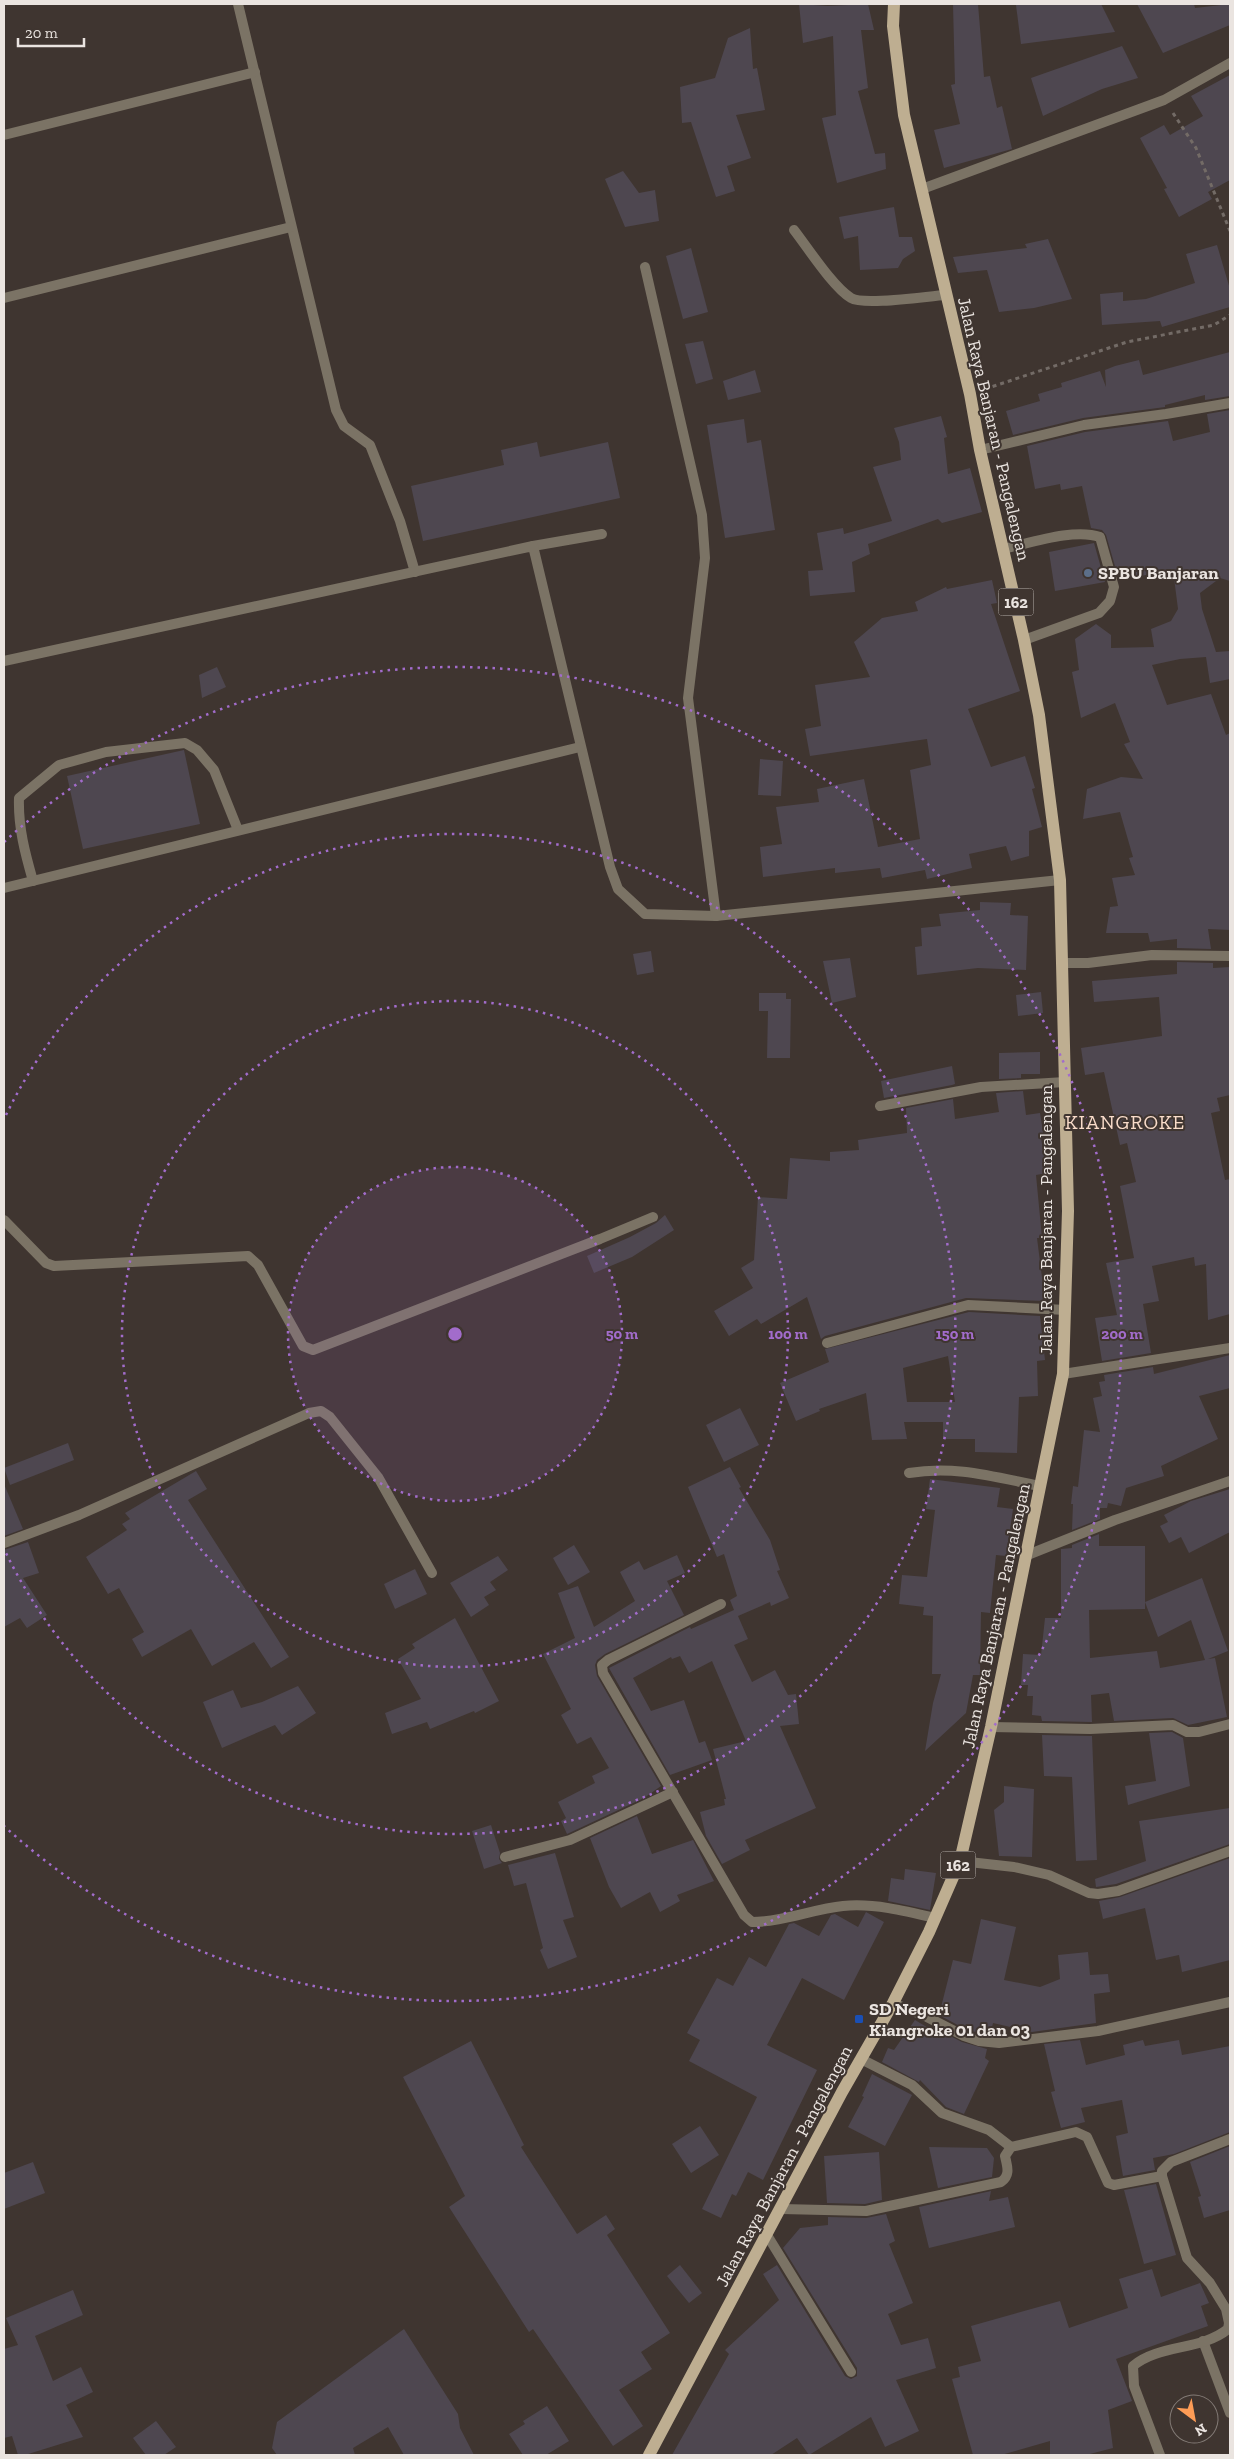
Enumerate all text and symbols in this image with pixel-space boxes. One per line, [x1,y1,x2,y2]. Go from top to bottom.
scale bar [18,15,84,47]
text: 20 m [25,24,58,42]
street label: Jalan Raya Banjaran - Pangalengan [953,295,1035,564]
place label: SPBU Banjaran [1098,562,1219,584]
marker: SPBU Banjaran [1082,567,1094,579]
road number: 162 [998,588,1034,616]
street label: Jalan Raya Banjaran - Pangalengan [1035,1084,1057,1355]
district label: KIANGROKE [1065,1110,1185,1134]
centre of rings [446,1325,464,1343]
text: 50 m [606,1325,638,1343]
text: 100 m [768,1325,808,1343]
text: 150 m [936,1325,974,1343]
text: 200 m [1101,1325,1143,1343]
street label: Jalan Raya Banjaran - Pangalengan [957,1481,1035,1750]
road number: 162 [940,1852,976,1878]
place label: SD Negeri Kiangroke 01 dan 03 [869,1998,1031,2041]
marker: SD Negeri Kiangroke 01 dan 03 [853,2013,865,2025]
street label: Jalan Raya Banjaran - Pangalengan [711,2041,857,2290]
north arrow [1169,2394,1219,2444]
text: N [1191,2420,1210,2440]

